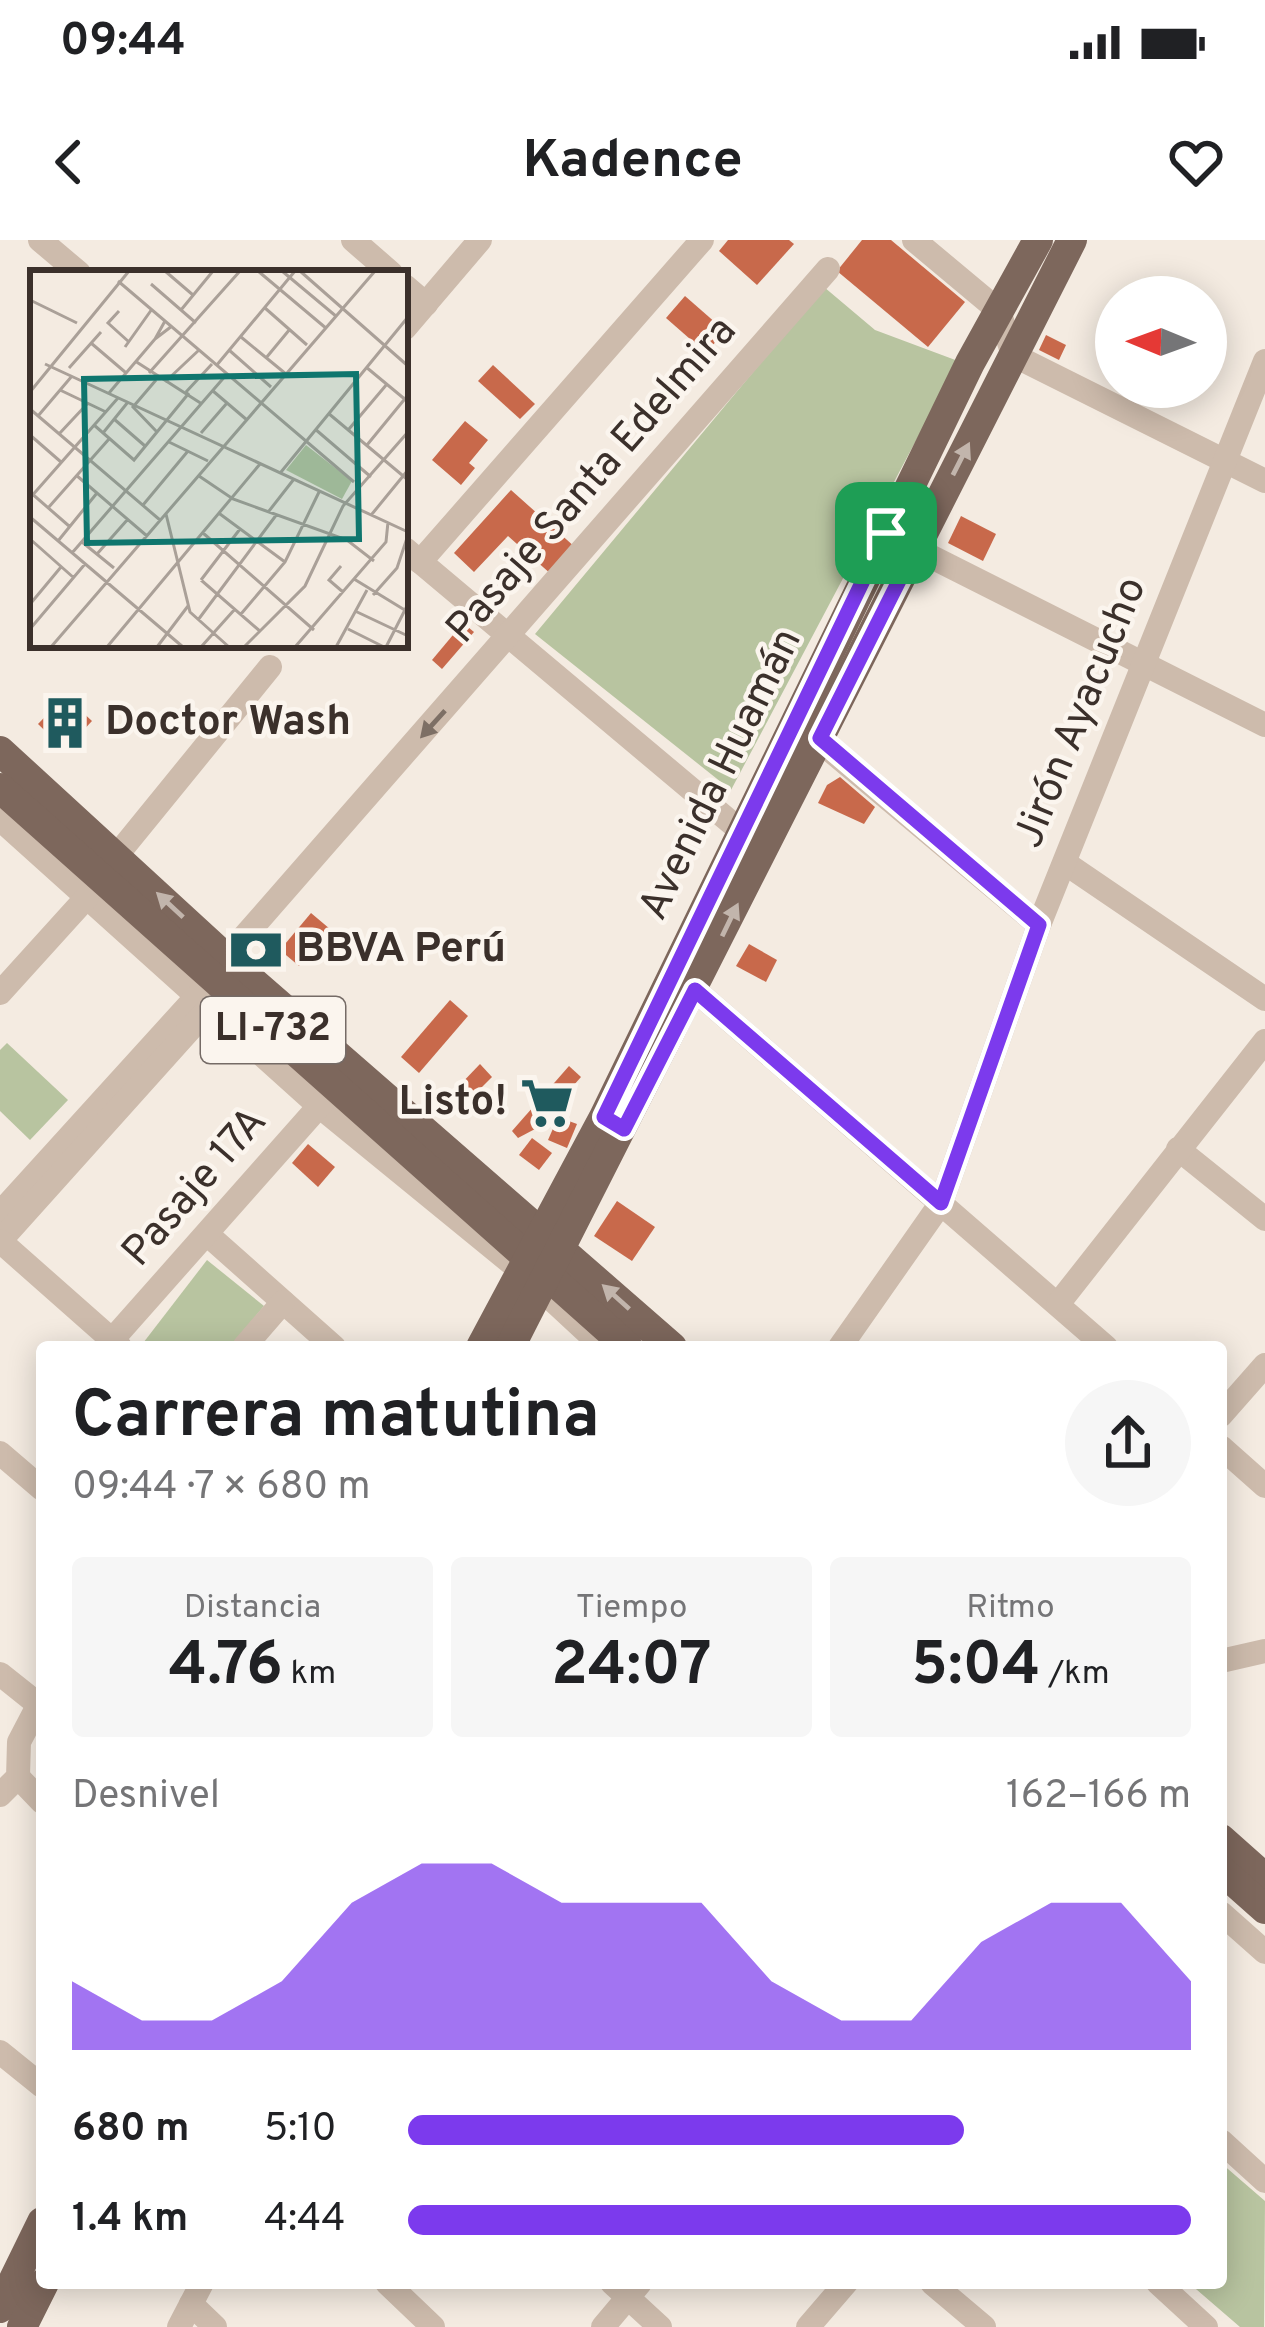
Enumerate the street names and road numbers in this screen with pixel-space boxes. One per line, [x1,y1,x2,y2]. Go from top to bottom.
street label: Pasaje Santa Edelmira [436,306,750,656]
street label: Jirón Ayacucho [1004,570,1160,856]
street label: Avenida Huamán [629,621,815,929]
road number: LI-732 [201,997,345,1063]
street label: Pasaje 17A [112,1097,280,1279]

